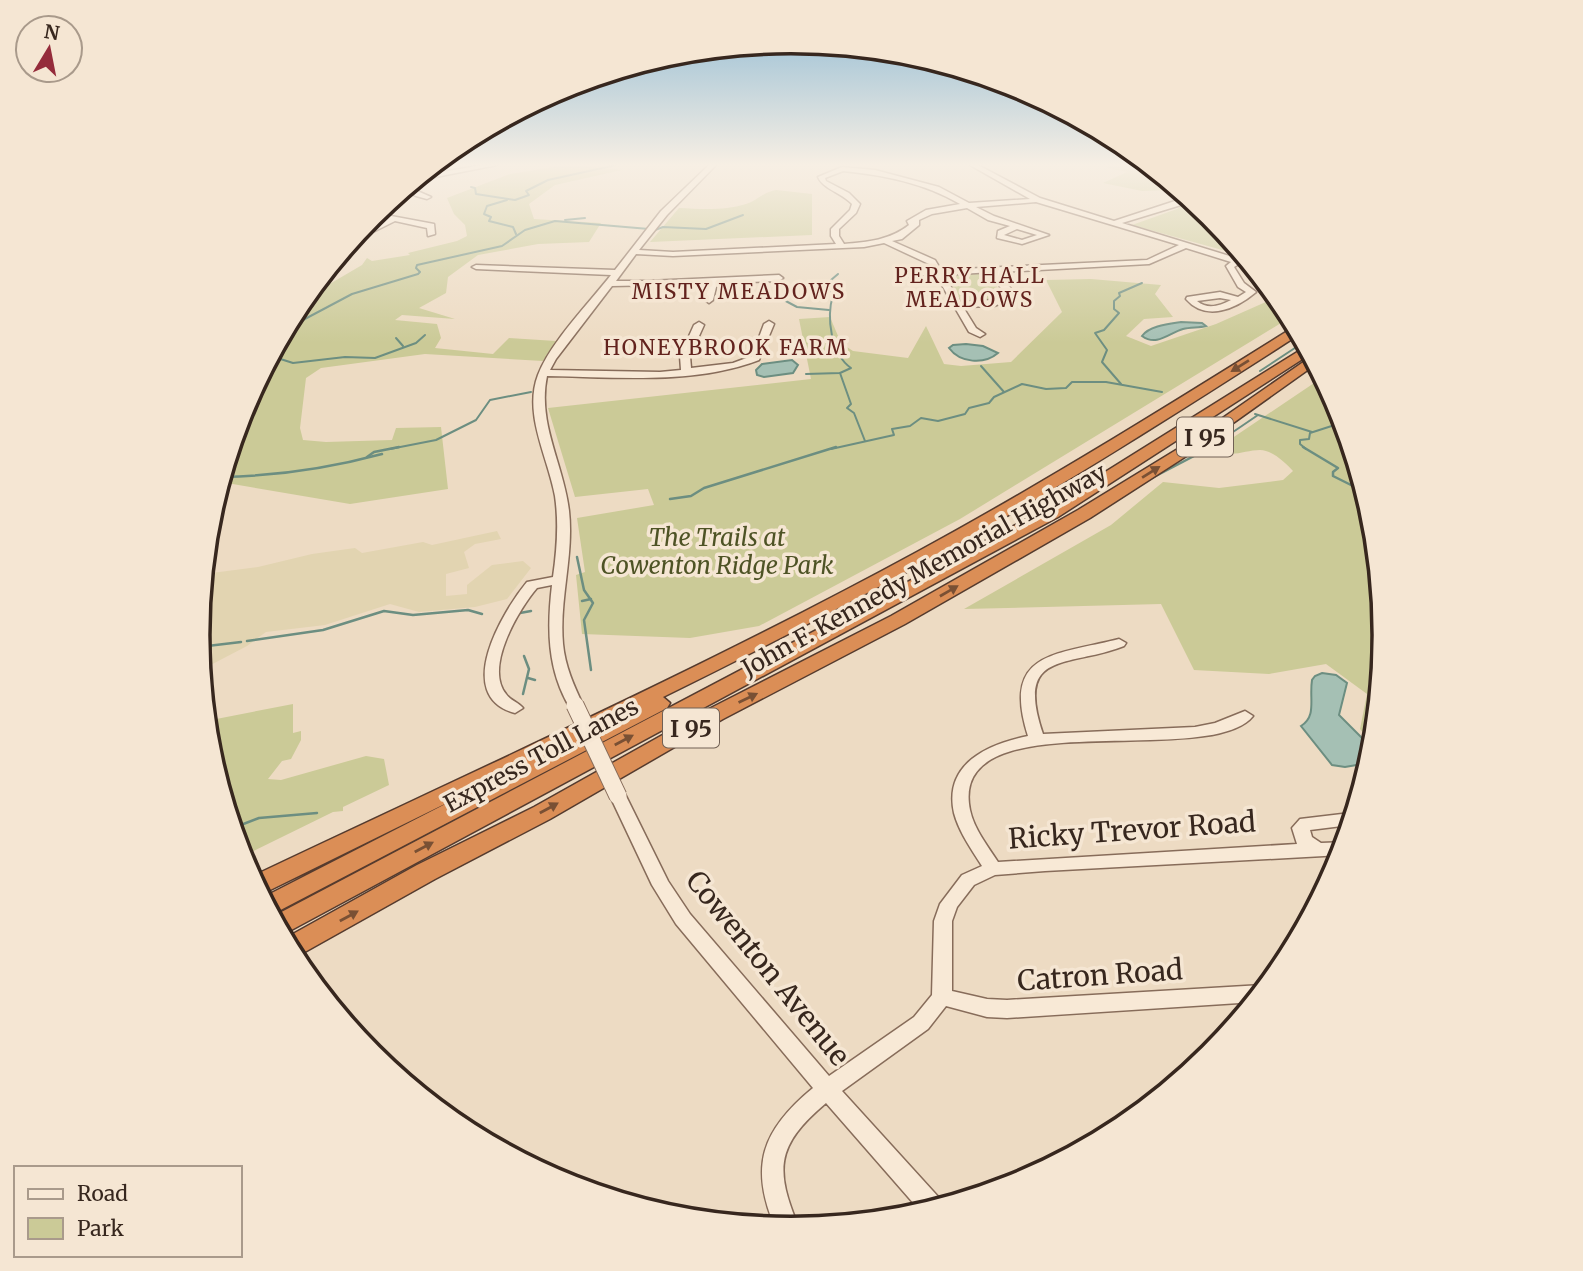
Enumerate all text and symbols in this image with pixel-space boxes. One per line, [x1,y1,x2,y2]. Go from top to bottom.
north arrow [14,14,84,84]
text: N [42,19,61,45]
district label: PERRY HALL MEADOWS [894,262,1046,313]
district label: MISTY MEADOWS [632,278,846,305]
district label: HONEYBROOK FARM [603,334,849,361]
one-way arrow [1230,359,1250,372]
road number: I 95 [1177,418,1233,457]
street label: John F. Kennedy Memorial Highway [735,456,1112,684]
one-way arrow [1141,466,1160,479]
park label: The Trails at Cowenton Ridge Park [600,522,834,581]
one-way arrow [940,585,959,597]
street label: Express Toll Lanes [438,691,644,819]
one-way arrow [738,693,758,704]
road number: I 95 [663,708,719,748]
one-way arrow [614,734,634,746]
one-way arrow [540,802,559,814]
street label: Ricky Trevor Road [1007,803,1257,857]
one-way arrow [414,842,434,854]
street label: Cowenton Avenue [678,863,858,1073]
one-way arrow [339,910,359,922]
street label: Catron Road [1016,951,1184,999]
legend [14,1166,242,1257]
text: Road [77,1180,128,1207]
text: Park [77,1215,124,1242]

